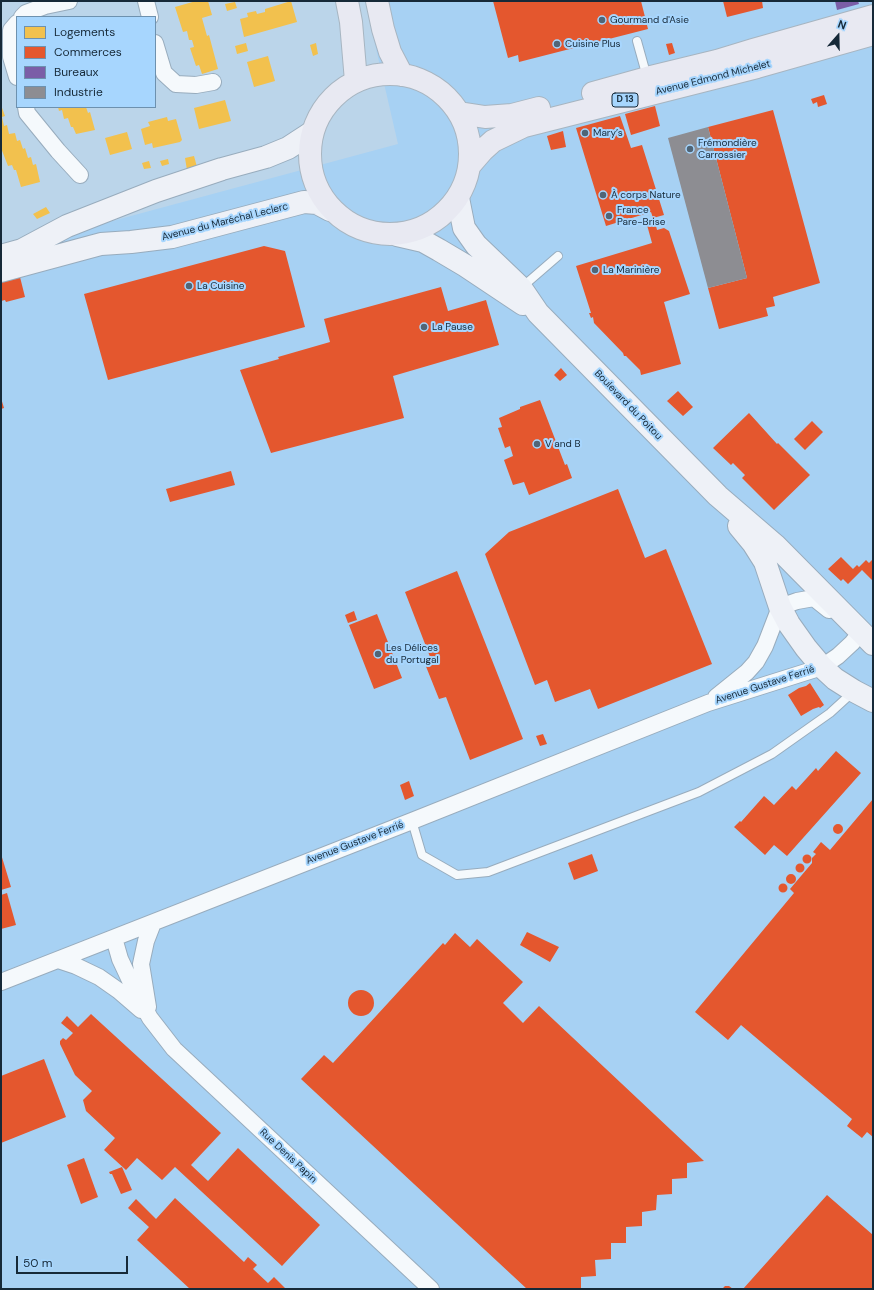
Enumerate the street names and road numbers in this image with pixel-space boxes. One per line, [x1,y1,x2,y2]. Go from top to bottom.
street label: Avenue Edmond Michelet [654,58,772,98]
road number: D 13 [612,93,638,107]
street label: Avenue du Maréchal Leclerc [161,200,289,244]
street label: Boulevard du Poitou [592,368,664,442]
street label: Avenue Gustave Ferrié [714,663,816,707]
street label: Avenue Gustave Ferrié [304,819,406,867]
street label: Rue Denis Papin [257,1126,319,1186]

